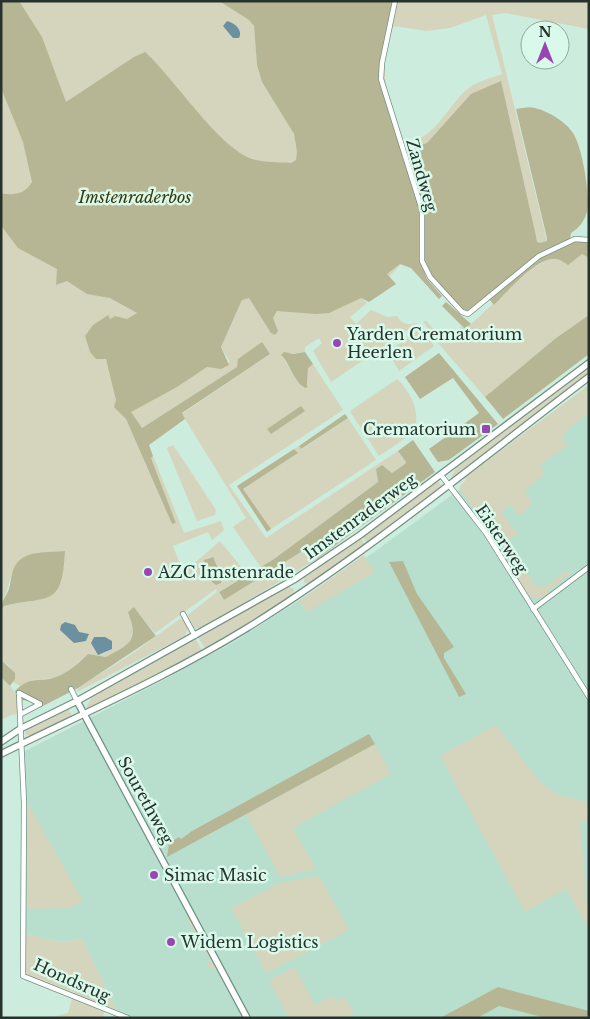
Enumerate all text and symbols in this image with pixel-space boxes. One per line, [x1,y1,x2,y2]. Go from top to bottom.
north arrow [520,20,570,70]
text: N [538,23,552,41]
street label: Zandweg [402,136,442,214]
park label: Imstenraderbos [78,187,191,207]
place label: Yarden Crematorium Heerlen [346,324,522,362]
marker: Yarden Crematorium Heerlen [331,337,343,349]
place label: Crematorium [363,419,476,439]
marker: Crematorium [480,423,492,435]
street label: Imstenraderweg [300,468,420,563]
street label: Eisterweg [472,501,533,578]
place label: AZC Imstenrade [157,562,294,582]
marker: AZC Imstenrade [142,566,154,578]
street label: Sourethweg [114,753,178,848]
place label: Simac Masic [164,865,267,885]
marker: Simac Masic [148,869,160,881]
place label: Widem Logistics [180,932,319,952]
marker: Widem Logistics [165,936,177,948]
street label: Hondsrug [31,954,114,1006]

